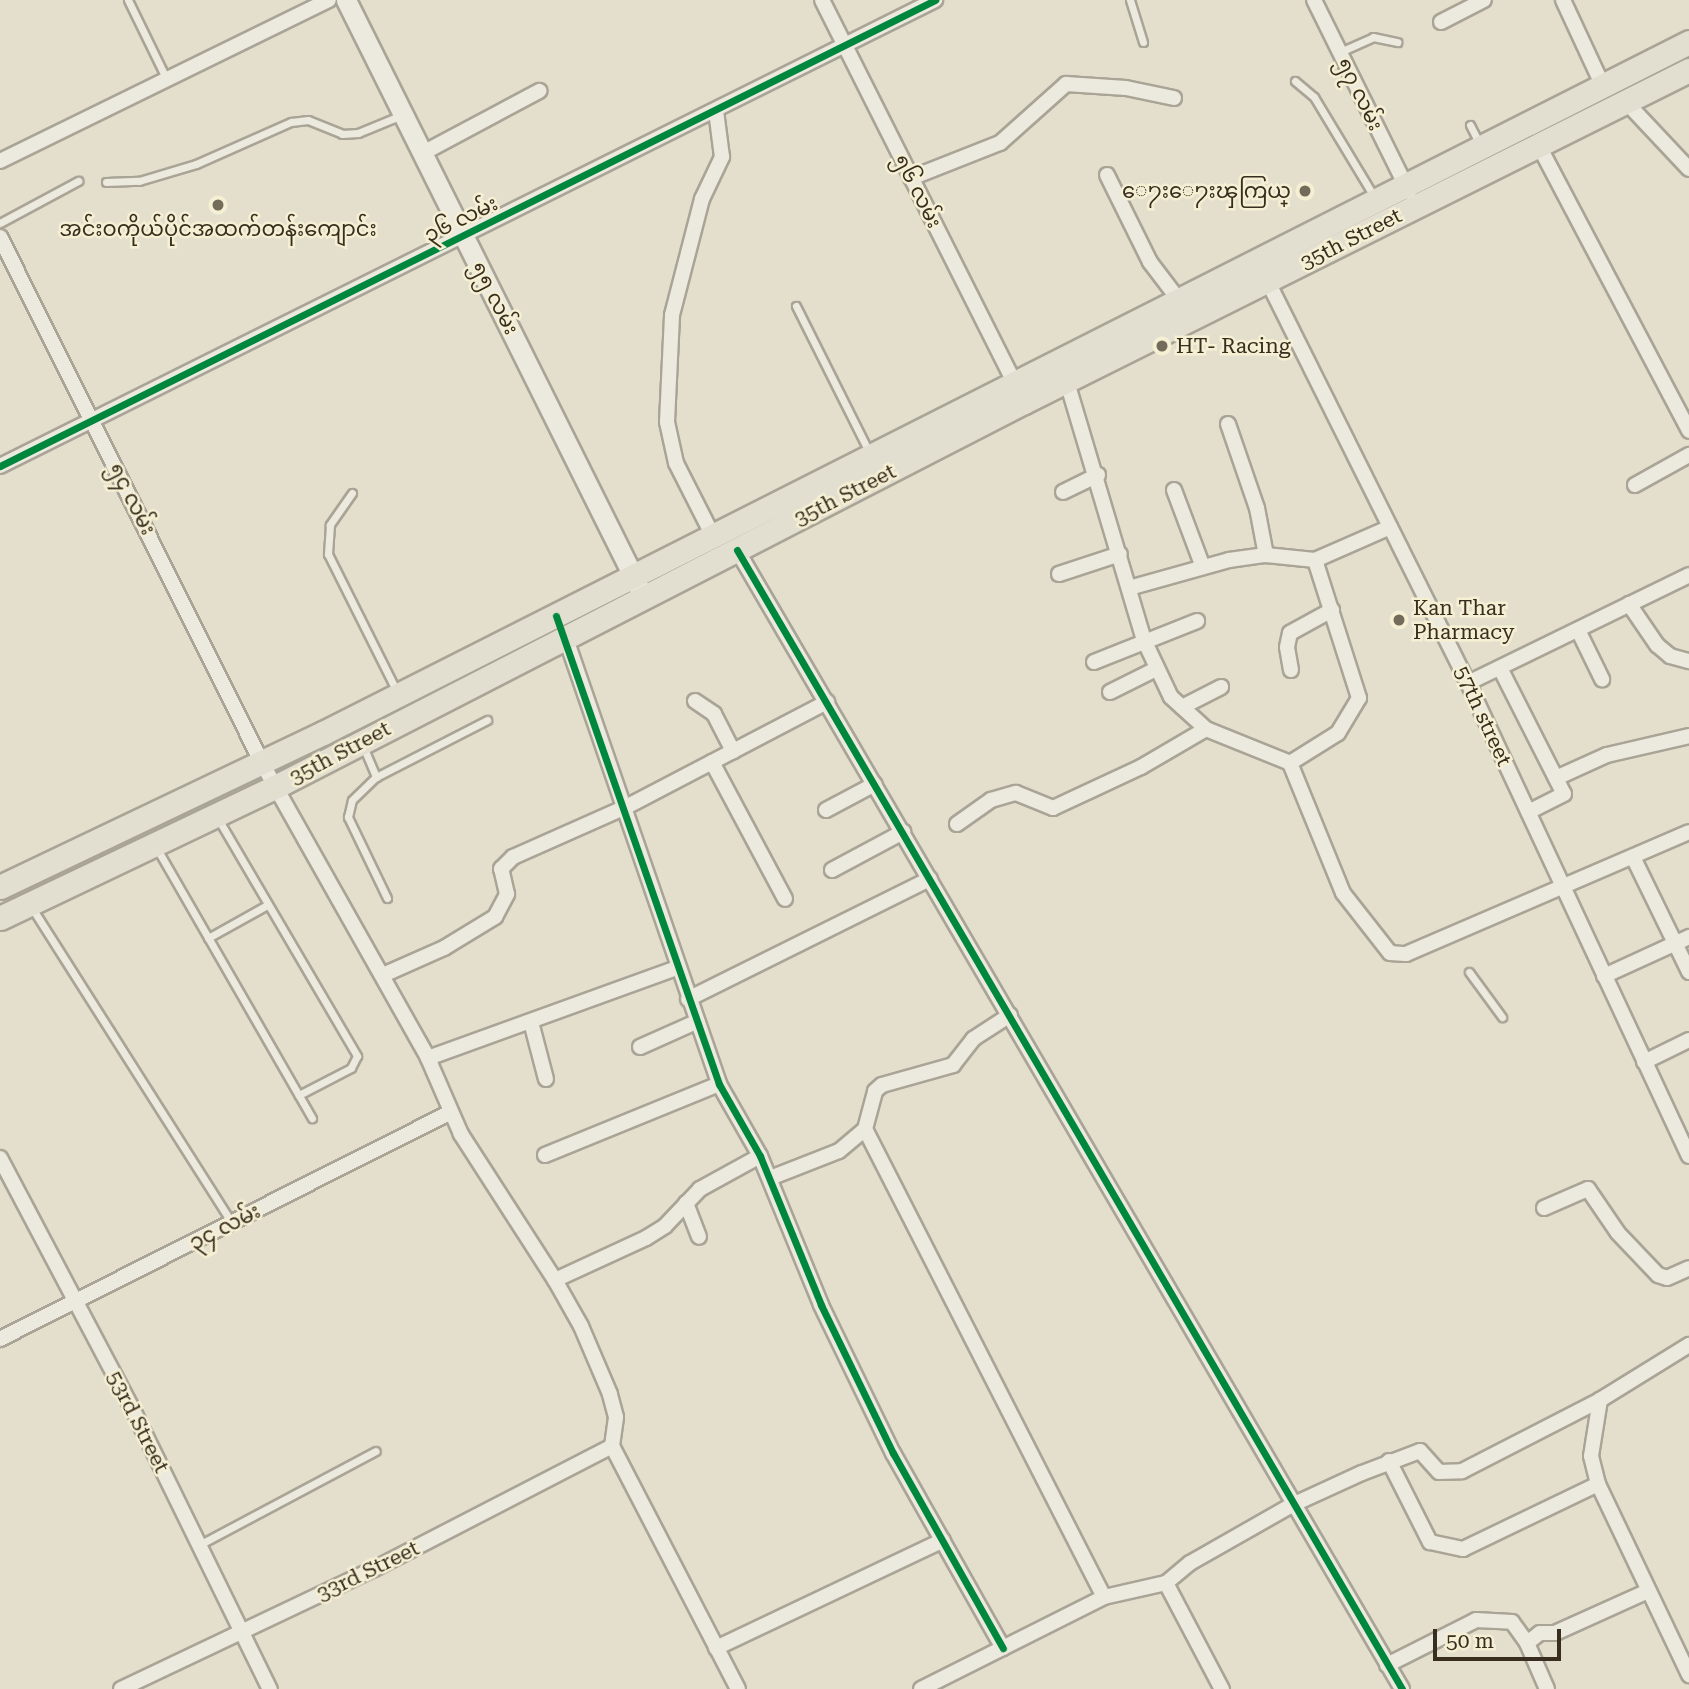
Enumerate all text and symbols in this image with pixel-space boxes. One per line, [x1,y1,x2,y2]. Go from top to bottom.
street label: ၅၇ လမ်း [1332,53,1388,135]
street label: ၅၆ လမ်း [889,150,947,232]
place label: ေ႒းေ႒းၾကြယ္ [1122,178,1291,204]
marker: ေ႒းေ႒းၾကြယ္ [1297,183,1313,199]
street label: ၃၆ လမ်း [420,190,502,248]
marker: အင်းဝကိုယ်ပိုင်အထက်တန်းကျောင်း [210,197,226,213]
street label: 35th Street [1296,203,1406,275]
place label: အင်းဝကိုယ်ပိုင်အထက်တန်းကျောင်း [59,216,377,242]
street label: ၅၅ လမ်း [466,257,524,339]
place label: HT- Racing [1176,333,1291,359]
marker: HT- Racing [1154,338,1170,354]
street label: ၅၄ လမ်း [103,459,161,539]
street label: 35th Street [790,459,900,531]
place label: Kan Thar Pharmacy [1413,595,1515,645]
marker: Kan Thar Pharmacy [1391,612,1407,628]
street label: 57th street [1449,662,1517,770]
street label: 35th Street [285,716,395,790]
street label: ၃၄ လမ်း [185,1198,265,1256]
street label: 53rd Street [102,1367,174,1477]
street label: 33rd Street [313,1535,423,1607]
scale bar [1437,1616,1565,1660]
text: 50 m [1446,1629,1494,1653]

